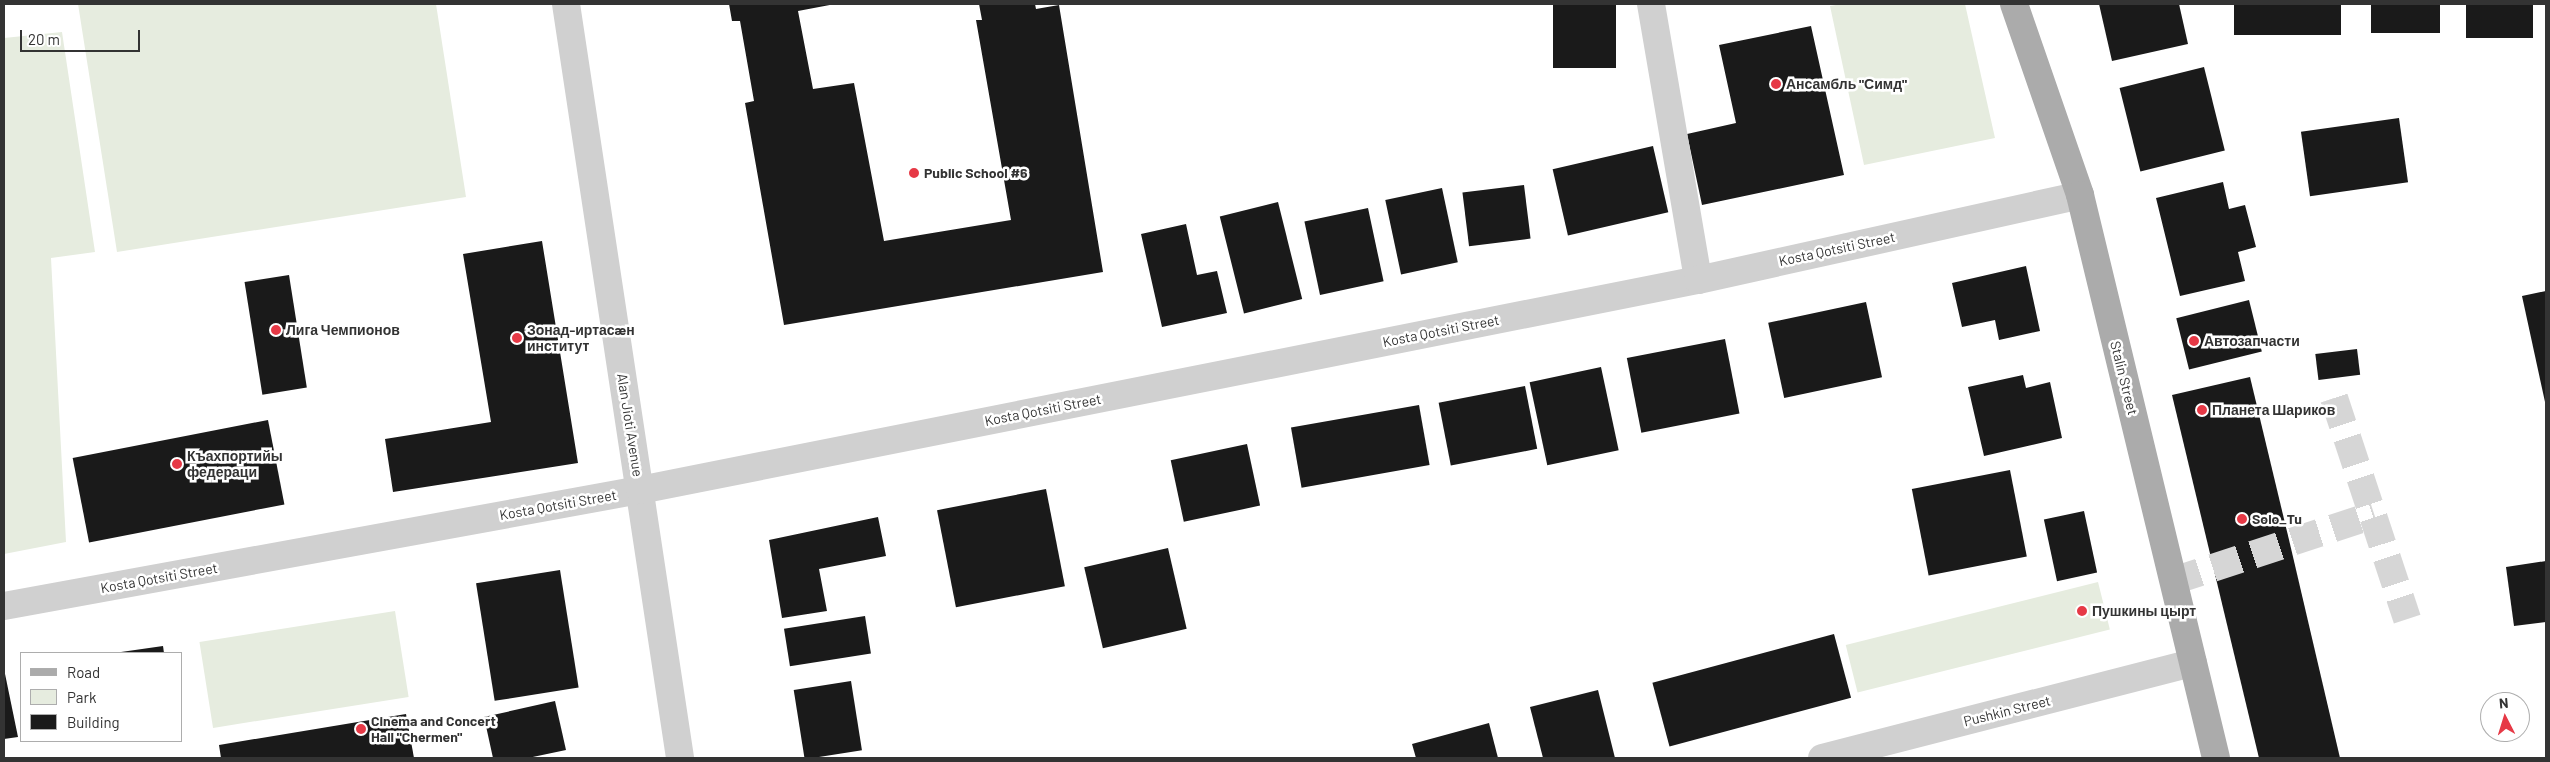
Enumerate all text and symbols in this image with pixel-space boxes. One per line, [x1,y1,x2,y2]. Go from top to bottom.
scale bar [22,20,142,52]
text: 20 m [28,30,60,48]
place label: Ансамбль "Симд" [1786,76,1907,92]
marker: Ансамбль "Симд" [1770,78,1782,90]
place label: Public School #6 [924,165,1028,181]
marker: Public School #6 [908,167,920,179]
street label: Kosta Qotsiti Street [1777,228,1897,270]
street label: Kosta Qotsiti Street [1381,311,1501,351]
place label: Лига Чемпионов [286,322,400,338]
place label: Зонад-иртасæн институт [527,322,635,354]
marker: Лига Чемпионов [270,324,282,336]
marker: Зонад-иртасæн институт [511,332,523,344]
place label: Автозапчасти [2204,333,2300,349]
marker: Автозапчасти [2188,335,2200,347]
street label: Stalin Street [2107,339,2141,417]
street label: Alan Jioti Avenue [614,372,646,478]
street label: Kosta Qotsiti Street [983,390,1103,430]
place label: Планета Шариков [2212,402,2335,418]
marker: Планета Шариков [2196,404,2208,416]
place label: Къахпортийы федераци [187,448,283,481]
marker: Къахпортийы федераци [171,458,183,470]
street label: Kosta Qotsiti Street [498,486,618,524]
place label: Solo_Tu [2252,511,2302,527]
marker: Solo_Tu [2236,513,2248,525]
street label: Kosta Qotsiti Street [99,559,219,597]
place label: Пушкины цырт [2092,603,2196,619]
marker: Пушкины цырт [2076,605,2088,617]
legend [20,652,182,742]
text: Road [67,663,100,681]
text: Park [67,688,96,706]
street label: Pushkin Street [1962,692,2052,730]
north arrow [2480,692,2530,742]
text: N [2498,694,2509,711]
text: Building [67,713,120,731]
place label: Cinema and Concert Hall "Chermen" [371,713,496,746]
marker: Cinema and Concert Hall "Chermen" [355,723,367,735]

